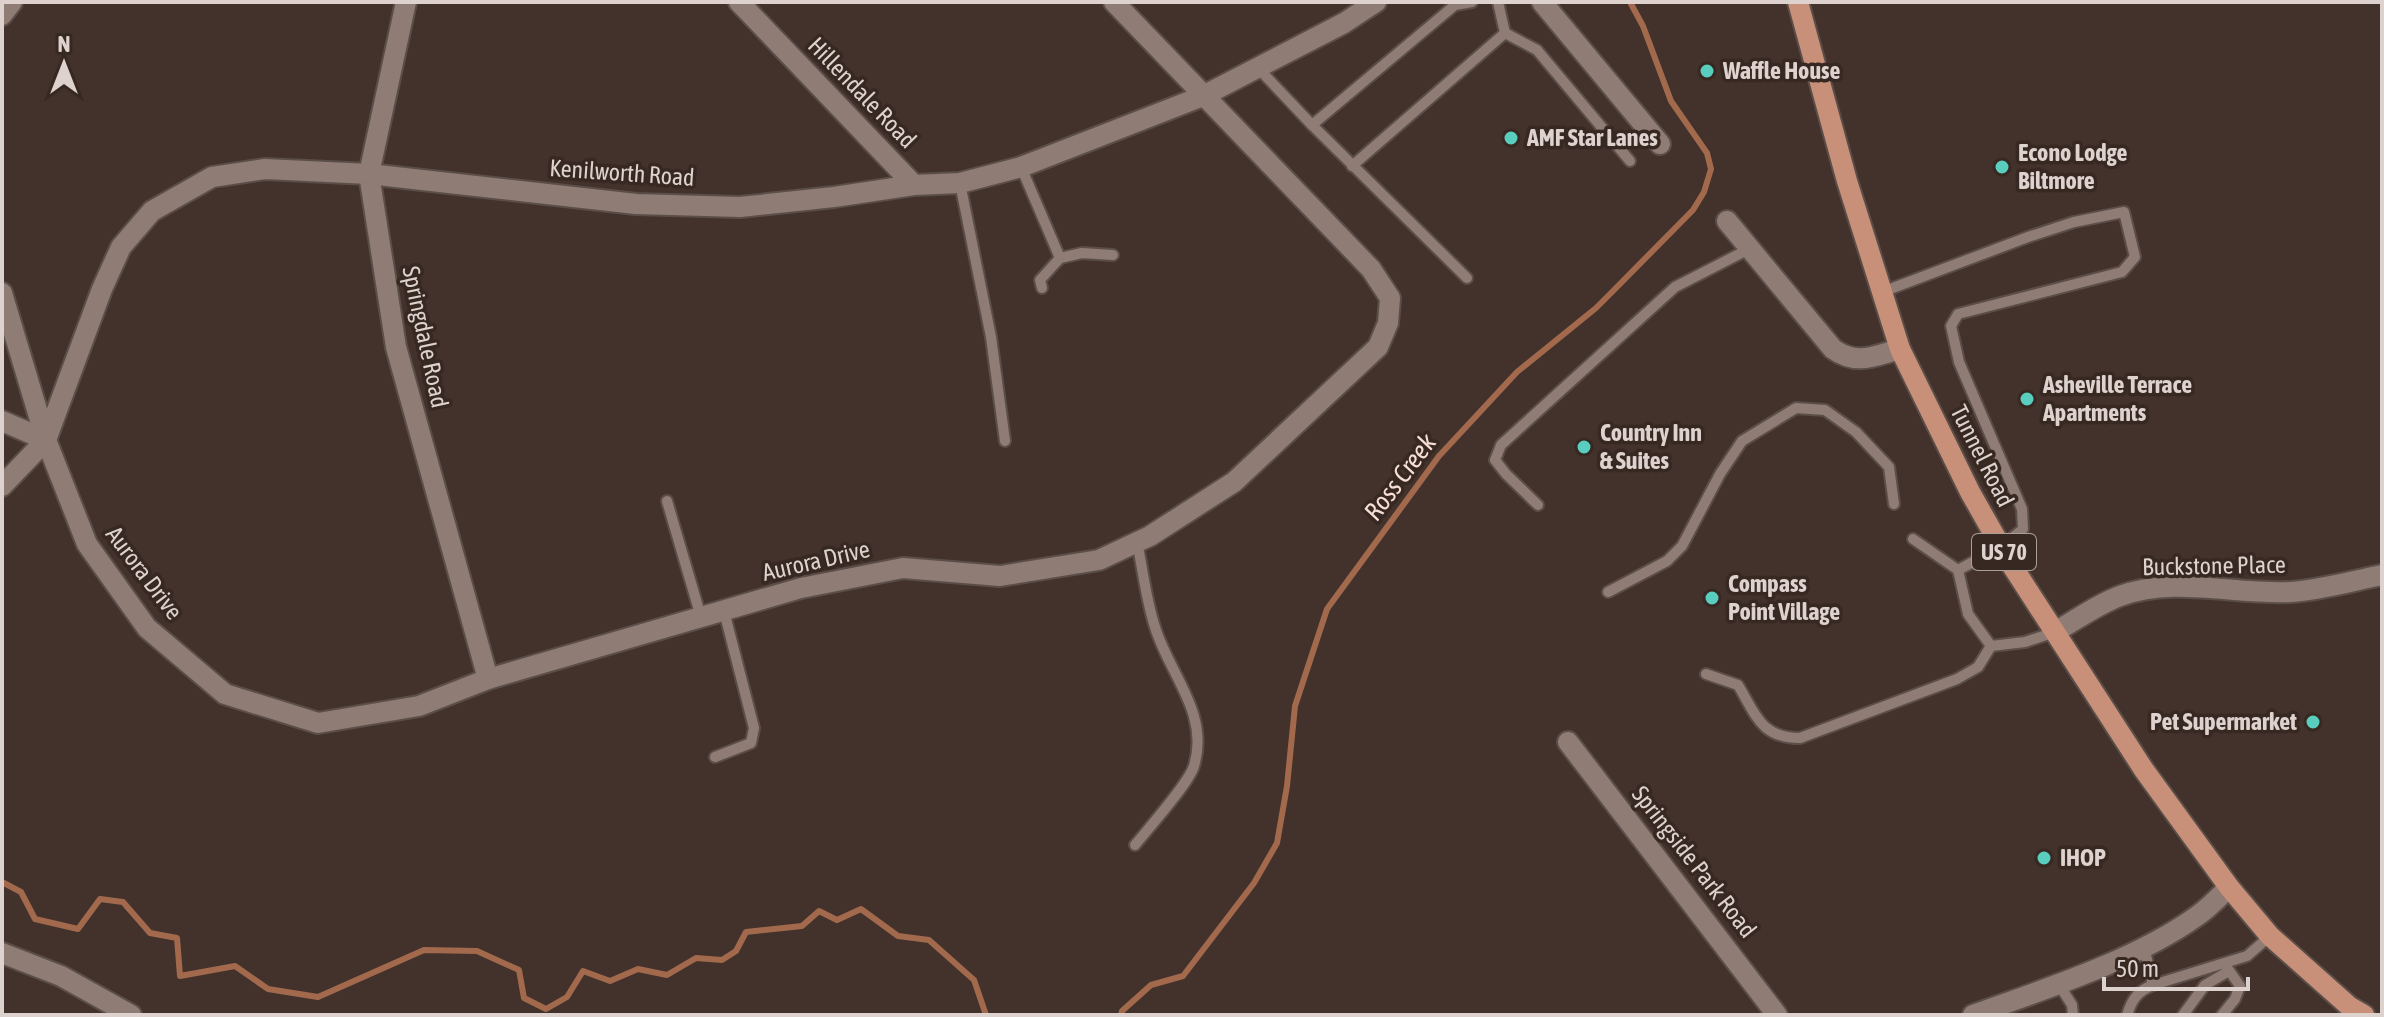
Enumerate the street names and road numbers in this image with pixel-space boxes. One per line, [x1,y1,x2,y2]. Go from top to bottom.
street label: Hillendale Road [803,32,922,154]
street label: Kenilworth Road [549,154,695,191]
street label: Springdale Road [397,264,454,410]
street label: Tunnel Road [1945,400,2020,511]
street label: Aurora Drive [101,521,188,624]
road number: US 70 [1972,534,2036,570]
street label: Aurora Drive [760,535,872,586]
street label: Buckstone Place [2142,551,2286,580]
street label: Springside Park Road [1627,781,1762,943]

